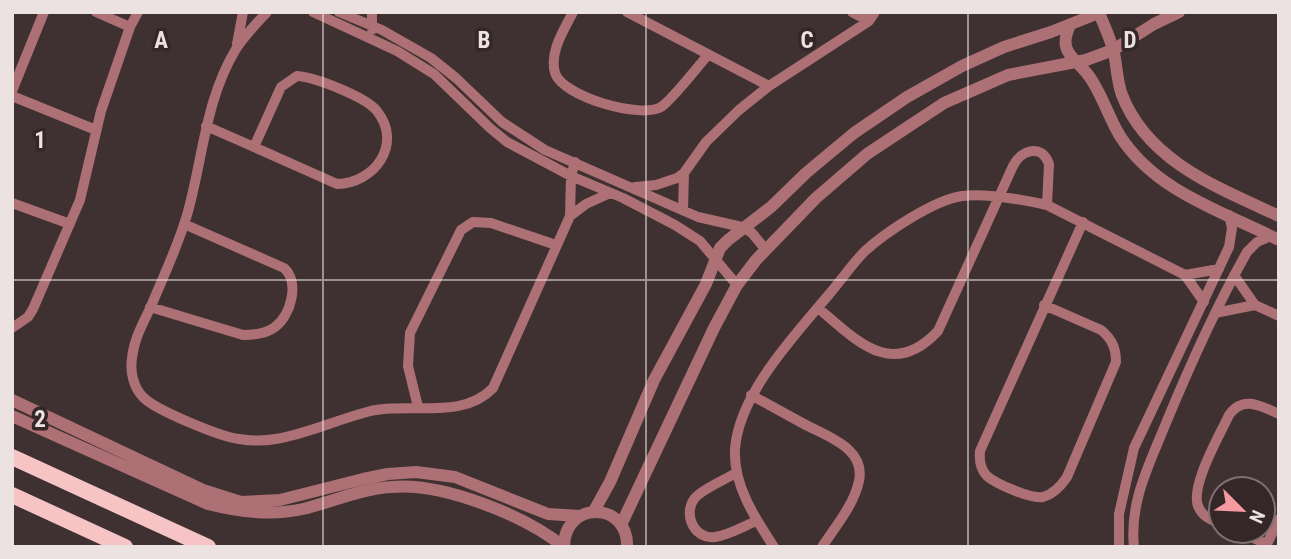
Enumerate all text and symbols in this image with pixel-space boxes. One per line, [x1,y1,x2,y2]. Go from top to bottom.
text: A [154,27,168,54]
text: B [478,27,490,54]
text: C [800,27,814,54]
text: D [1124,27,1137,54]
text: 1 [34,127,46,154]
text: 2 [34,406,46,433]
north arrow [1207,475,1277,545]
text: N [1244,507,1270,527]

